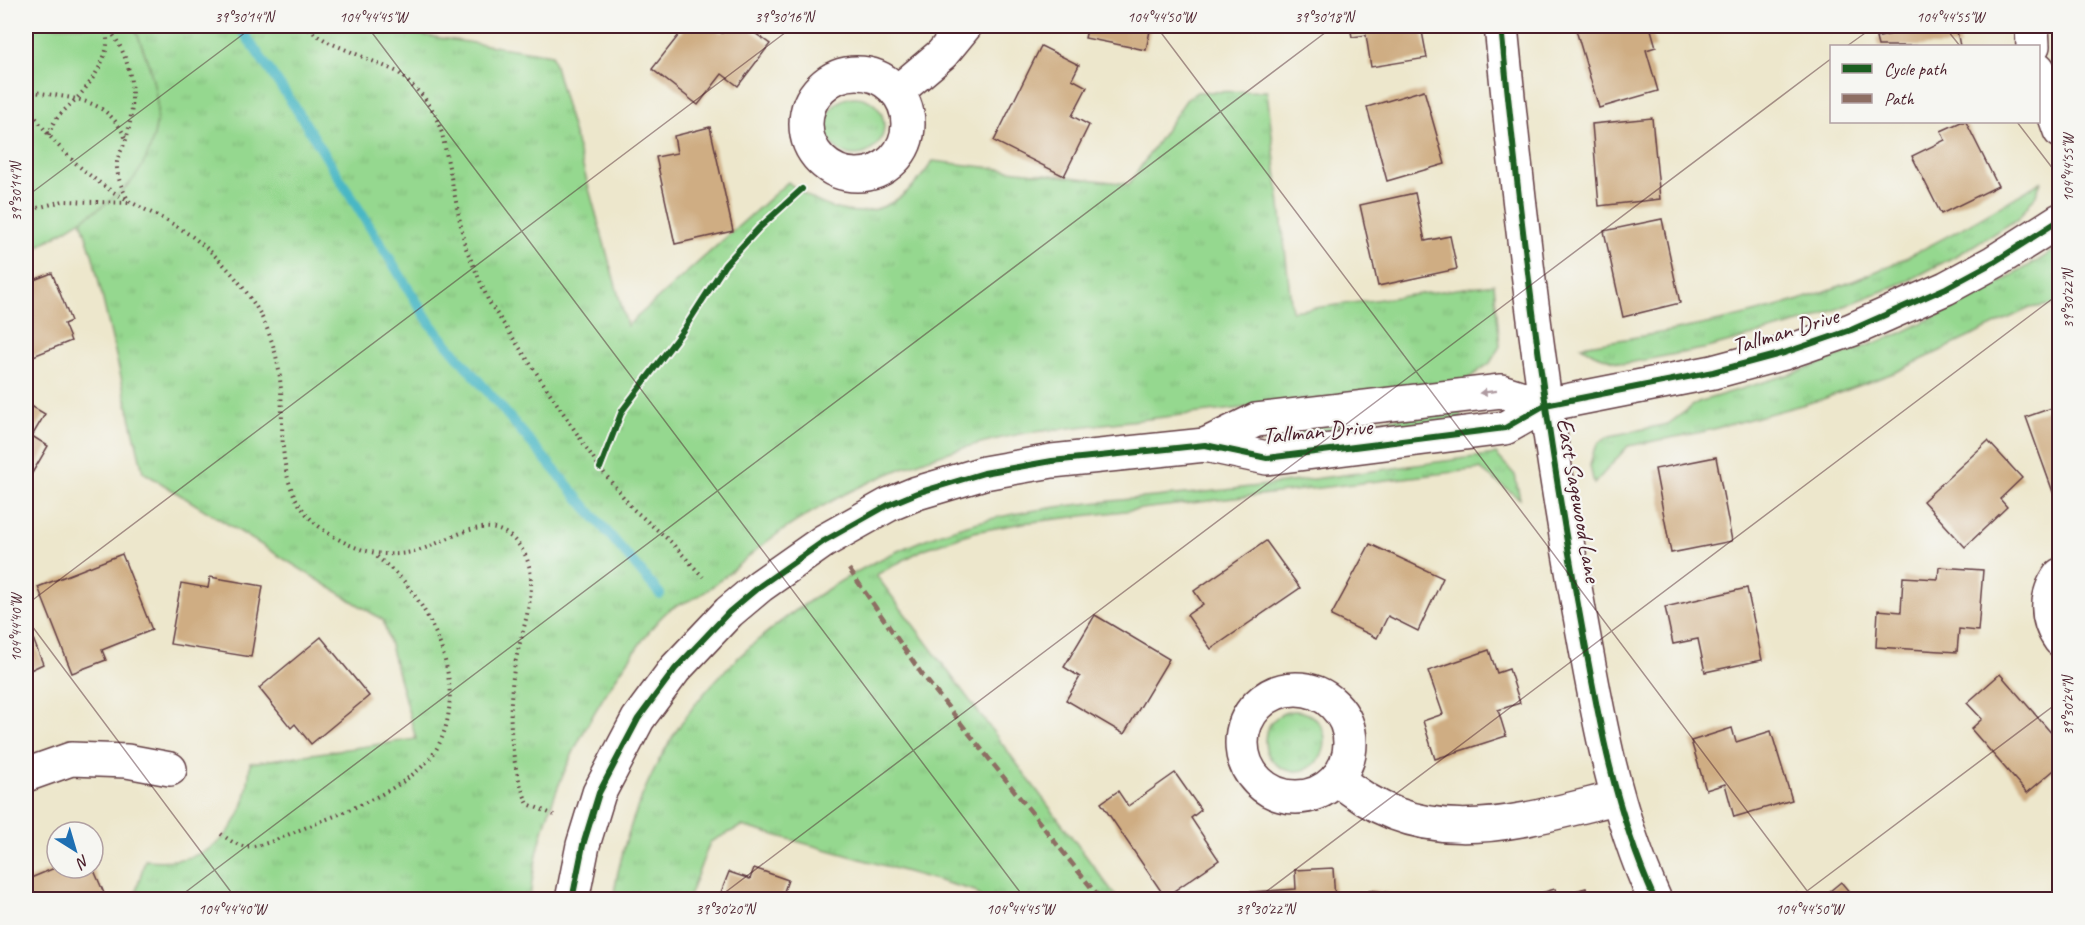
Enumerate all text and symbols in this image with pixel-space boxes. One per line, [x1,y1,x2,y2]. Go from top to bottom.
text: 39°30'14"N [214,8,277,27]
text: 104°44'45"W [339,8,410,27]
text: 39°30'16"N [754,8,817,27]
text: 104°44'50"W [1127,8,1198,27]
text: 39°30'18"N [1294,8,1357,27]
text: 104°44'55"W [1916,8,1987,27]
legend [1830,45,2040,123]
text: Cycle path [1884,58,1947,80]
text: Path [1884,88,1914,110]
text: 104°44'55"W [2059,131,2078,202]
text: 39°30'14"N [7,159,26,222]
text: 39°30'22"N [2059,266,2078,329]
street label: Tallman Drive [1728,300,1844,361]
one-way arrow [1479,388,1498,397]
street label: Tallman Drive [1261,411,1375,451]
street label: East Sagewood Lane [1550,416,1609,587]
text: 104°44'40"W [7,591,26,662]
text: 39°30'24"N [2059,673,2078,736]
north arrow [45,820,105,880]
text: N [71,850,93,874]
text: 104°44'40"W [198,900,269,919]
text: 39°30'20"N [695,900,758,919]
text: 104°44'45"W [986,900,1057,919]
text: 39°30'22"N [1235,900,1298,919]
text: 104°44'50"W [1775,900,1846,919]

